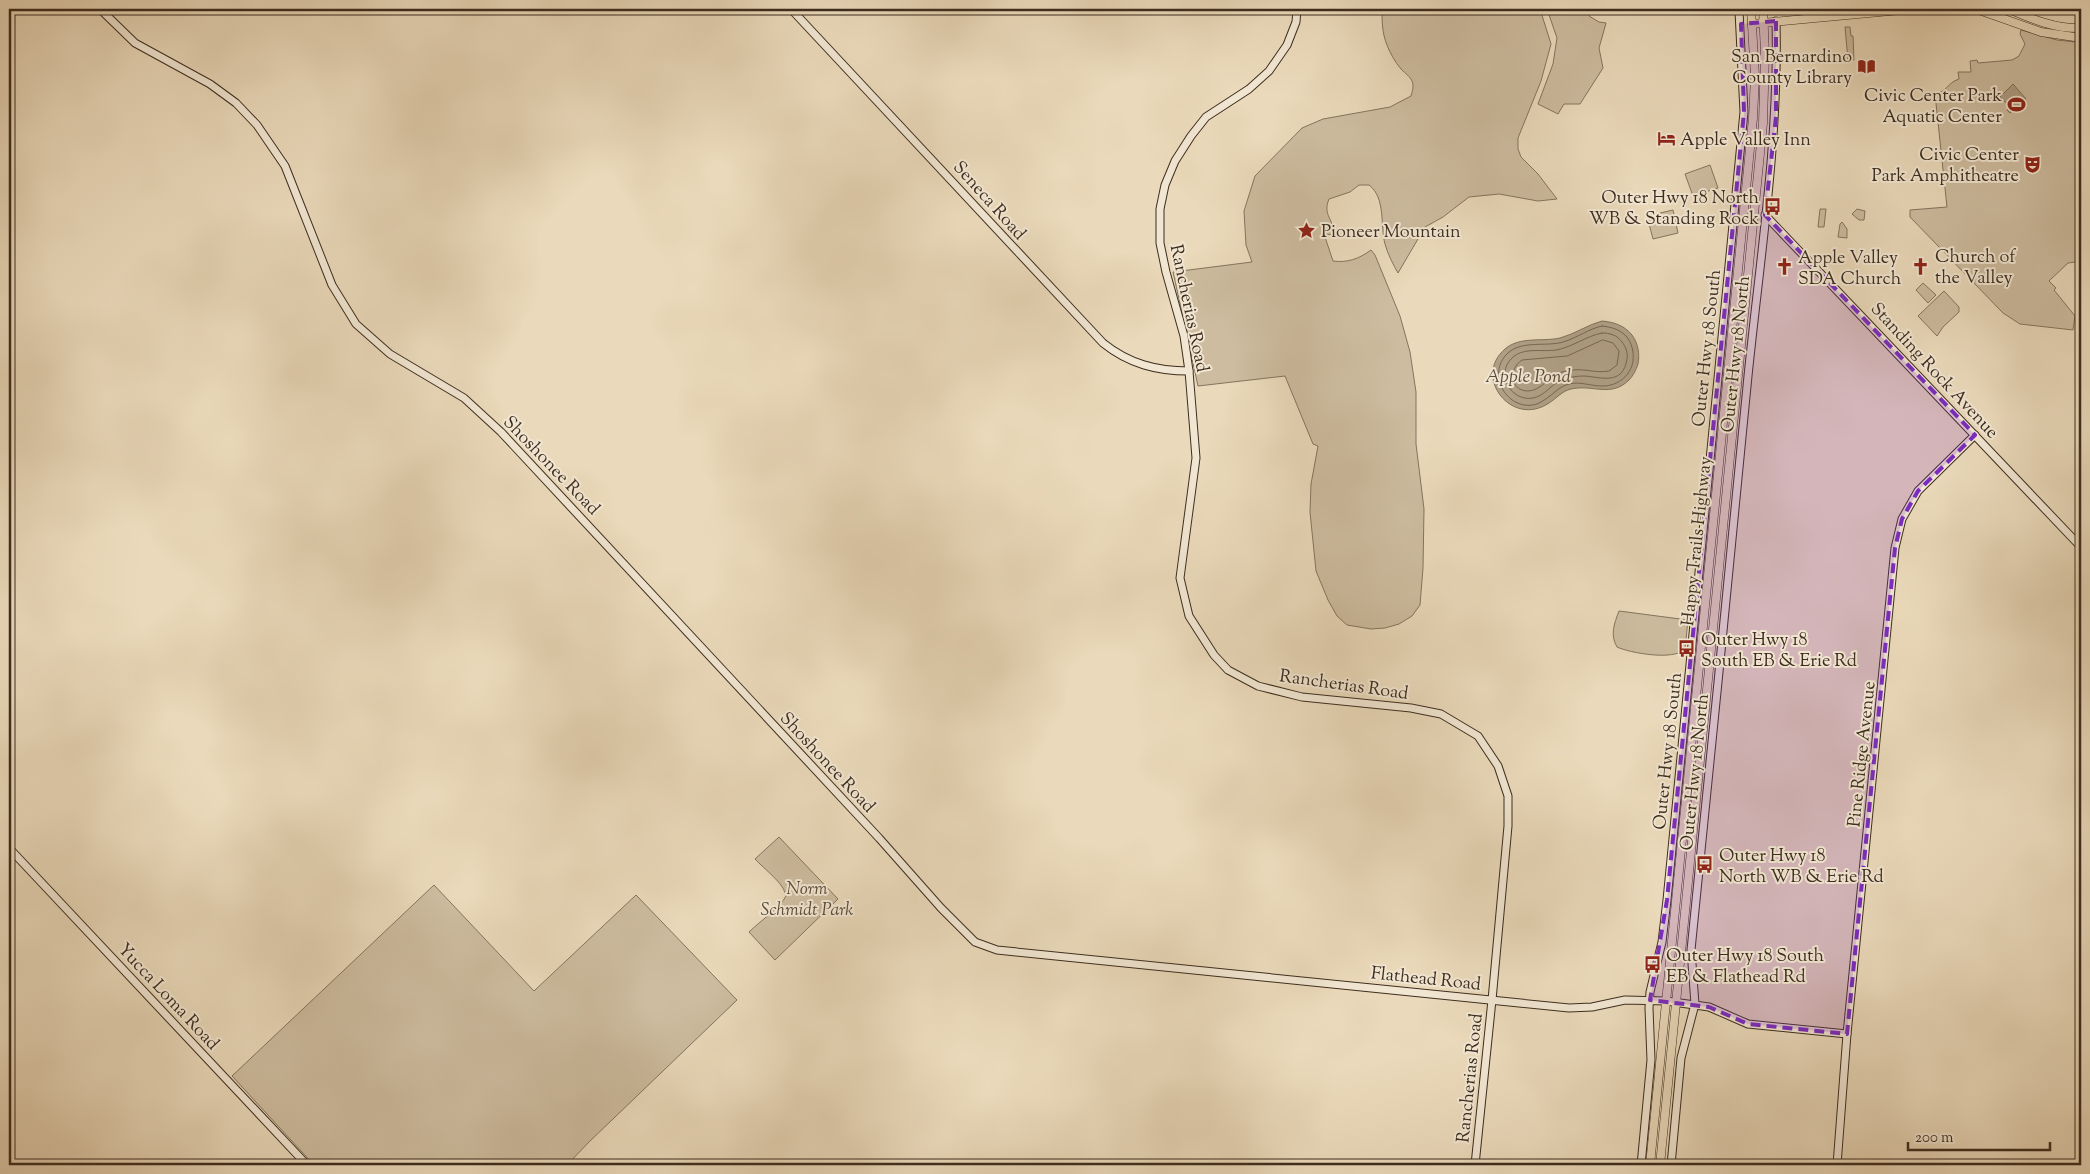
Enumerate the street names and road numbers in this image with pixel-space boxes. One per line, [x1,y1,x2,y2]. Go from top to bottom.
street label: Seneca Road [946,156,1031,247]
street label: Rancherias Road [1162,242,1214,375]
street label: Outer Hwy 18 South [1687,268,1729,428]
street label: Outer Hwy 18 North [1716,274,1758,434]
street label: Standing Rock Avenue [1863,297,2004,445]
street label: Shoshonee Road [496,411,605,522]
street label: Happy Trails Highway [1676,455,1720,627]
street label: Rancherias Road [1278,664,1410,708]
street label: Outer Hwy 18 South [1648,671,1690,831]
street label: Pine Ridge Avenue [1842,680,1884,829]
street label: Outer Hwy 18 North [1675,692,1717,852]
street label: Shoshonee Road [773,707,880,820]
street label: Yucca Loma Road [111,938,224,1057]
street label: Flathead Road [1369,961,1482,999]
street label: Rancherias Road [1451,1012,1491,1144]

